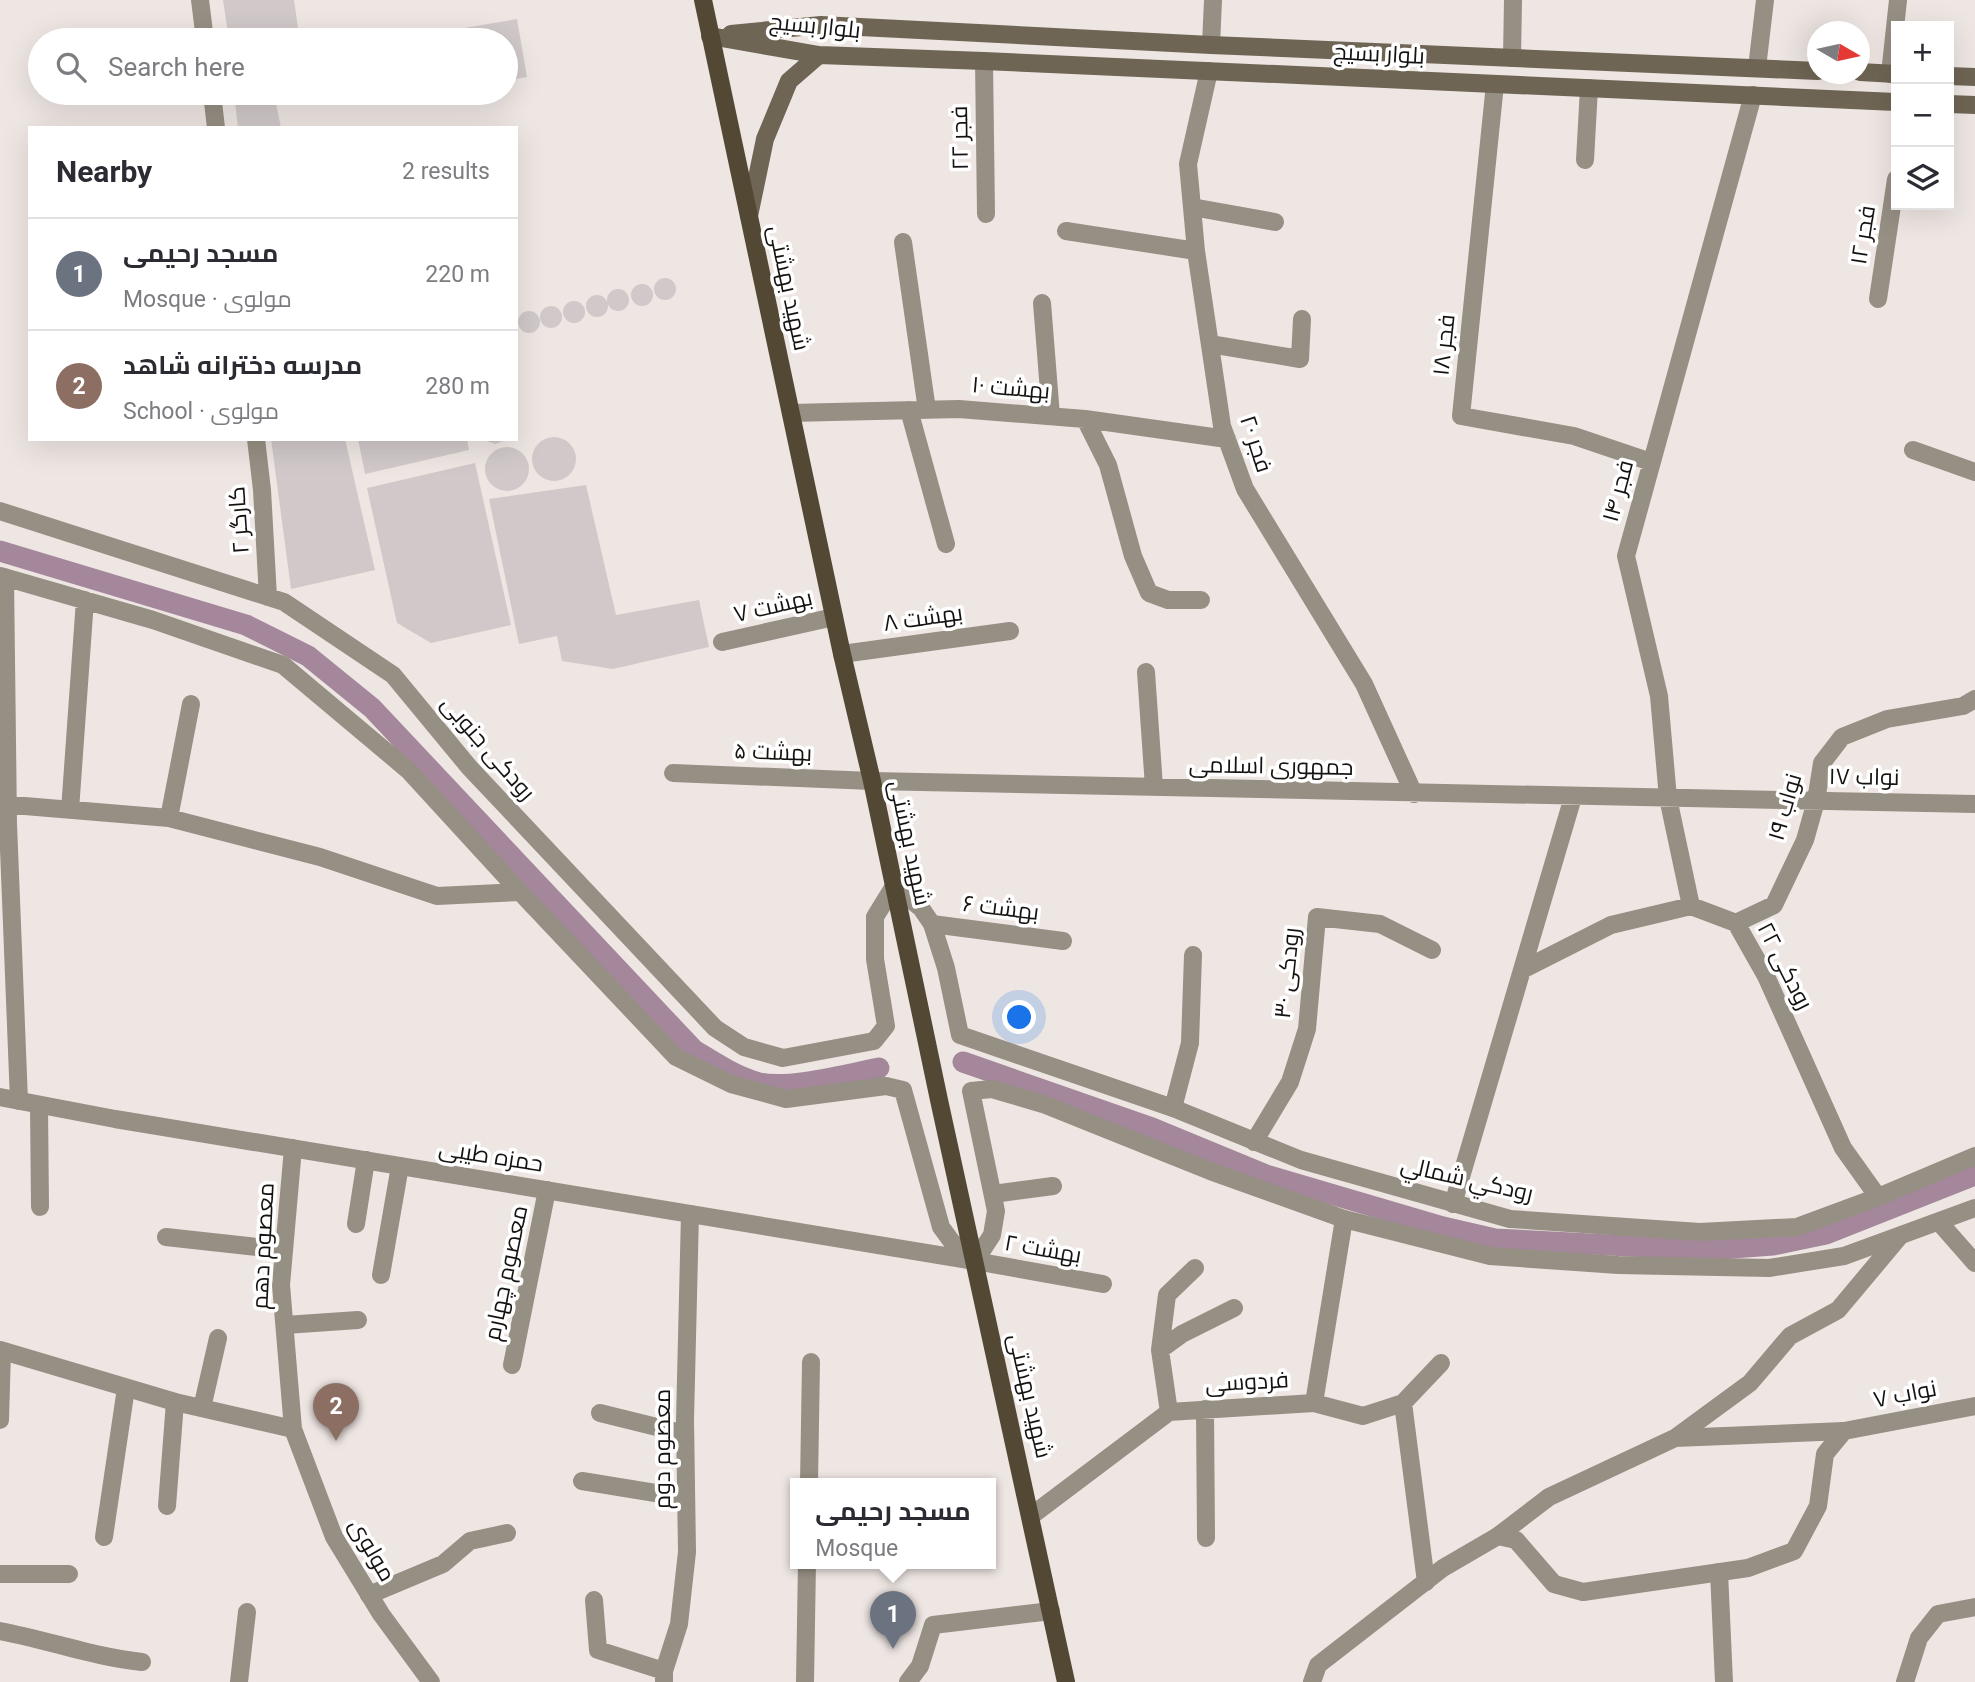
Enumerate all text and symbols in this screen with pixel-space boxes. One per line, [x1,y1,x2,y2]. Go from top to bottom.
street label: بلوار بسیج [768,8,862,46]
north arrow [1807,21,1870,84]
map controls [1891,21,1954,210]
button: + [1891,21,1954,84]
search box [28,28,518,105]
street label: بلوار بسیج [1332,38,1425,72]
icon: search [52,48,90,86]
text: Search here [108,52,245,82]
button: − [1891,84,1954,147]
street label: فجر ۲۲ [946,105,974,171]
button: layers [1891,147,1954,210]
text: Nearby [56,154,152,189]
text: 2 results [402,158,490,185]
street label: فجر ۱۲ [1845,203,1881,267]
street label: شهید بهشتی [763,223,815,353]
text: مسجد رحیمی [123,238,278,268]
text: 1 [72,261,86,288]
text: 220 m [425,261,490,288]
text: Mosque · مولوی [123,286,292,313]
street label: فجر ۱۸ [1427,313,1461,377]
text: مدرسه دخترانه شاهد [123,350,362,380]
street label: بهشت ۱۰ [971,371,1051,405]
text: 2 [72,373,86,400]
text: 280 m [425,373,490,400]
text: School · مولوی [123,398,279,425]
street label: فجر ۲۰ [1234,412,1278,476]
street label: فجر ۱۴ [1597,457,1639,525]
street label: کارگر ۲ [223,485,255,555]
street label: بهشت ۷ [731,584,815,628]
street label: بهشت ۸ [882,599,964,637]
street label: رودکی جنوبی [435,690,541,806]
street label: بهشت ۵ [733,737,813,767]
street label: جمهوری اسلامی [1188,751,1354,781]
street label: نواب ۱۷ [1828,763,1900,791]
street label: نواب ۱۹ [1763,770,1807,844]
street label: شهید بهشتی [884,778,936,908]
street label: بهشت ۶ [961,890,1041,926]
street label: رودکی ۲۲ [1752,918,1818,1014]
street label: رودکی ۳۰ [1269,926,1305,1020]
your location [1002,1000,1036,1034]
street label: حمزه طیبی [437,1134,545,1178]
street label: رودکي شمالي [1397,1151,1536,1211]
street label: معصوم دهم [246,1182,282,1310]
street label: معصوم چهارم [478,1203,535,1344]
street label: بهشت ۲ [1002,1229,1084,1269]
street label: شهید بهشتی [1003,1331,1057,1461]
street label: فردوسی [1204,1366,1290,1398]
street label: نواب ۷ [1871,1375,1939,1413]
pin: 2 [313,1383,359,1441]
street label: معصوم دوم [649,1389,678,1509]
popup [790,1478,996,1569]
text: مسجد رحیمی [815,1496,971,1526]
street label: مولوی [343,1514,401,1586]
text: Mosque [815,1535,898,1562]
pin: 1 [870,1591,916,1649]

